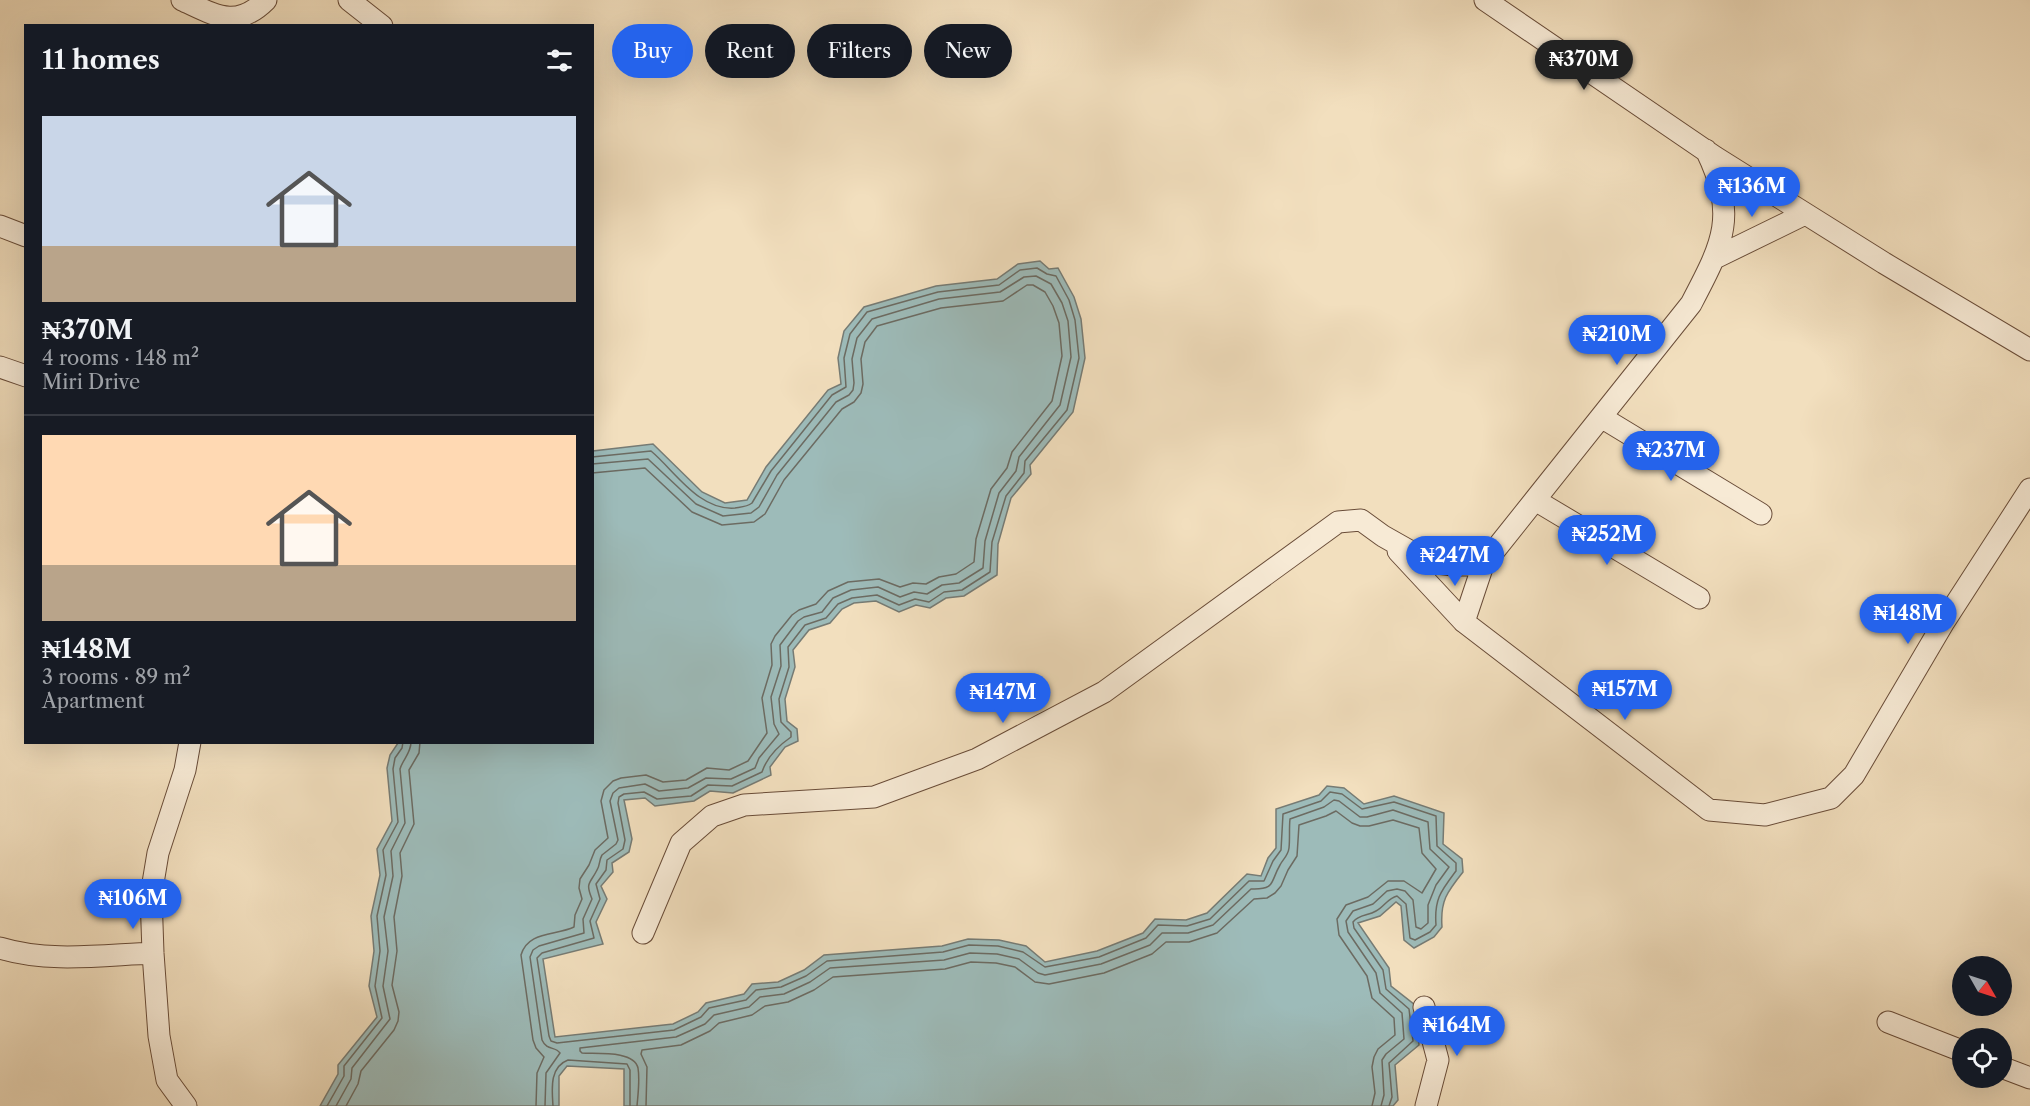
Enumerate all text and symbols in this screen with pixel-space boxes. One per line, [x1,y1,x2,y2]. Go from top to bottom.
chip: Buy [612,24,693,78]
chip: Rent [705,24,795,78]
chip: Filters [807,24,912,78]
chip: New [924,24,1012,78]
pin: ₦370M [1542,40,1626,91]
text: 11 homes [42,44,160,76]
icon: filters [543,44,576,77]
text: ₦370M [1549,47,1619,71]
icon: home [255,155,363,263]
pin: ₦136M [1710,167,1794,218]
text: ₦136M [1718,174,1786,198]
text: ₦370M [42,314,133,346]
pin: ₦210M [1575,315,1659,366]
text: ₦210M [1582,322,1652,346]
text: 4 rooms · 148 m² [42,346,199,370]
text: Miri Drive [42,370,140,394]
pin: ₦237M [1629,431,1713,482]
text: ₦237M [1636,438,1706,462]
icon: home [255,474,363,582]
pin: ₦252M [1565,515,1649,566]
text: ₦252M [1572,522,1642,546]
pin: ₦247M [1413,536,1497,587]
text: ₦247M [1420,543,1490,567]
pin: ₦148M [1866,594,1950,645]
text: ₦148M [1874,601,1942,625]
text: ₦148M [42,633,131,665]
text: 3 rooms · 89 m² [42,665,190,689]
pin: ₦157M [1583,670,1667,721]
pin: ₦147M [961,673,1045,724]
text: ₦157M [1592,677,1658,701]
text: ₦147M [970,680,1036,704]
text: Apartment [42,689,145,713]
pin: ₦106M [91,879,175,930]
text: ₦106M [98,886,168,910]
north arrow [1952,956,2012,1016]
map controls [1952,956,2012,1088]
pin: ₦164M [1415,1006,1499,1057]
text: ₦164M [1423,1013,1491,1037]
button: locate [1952,1028,2012,1088]

